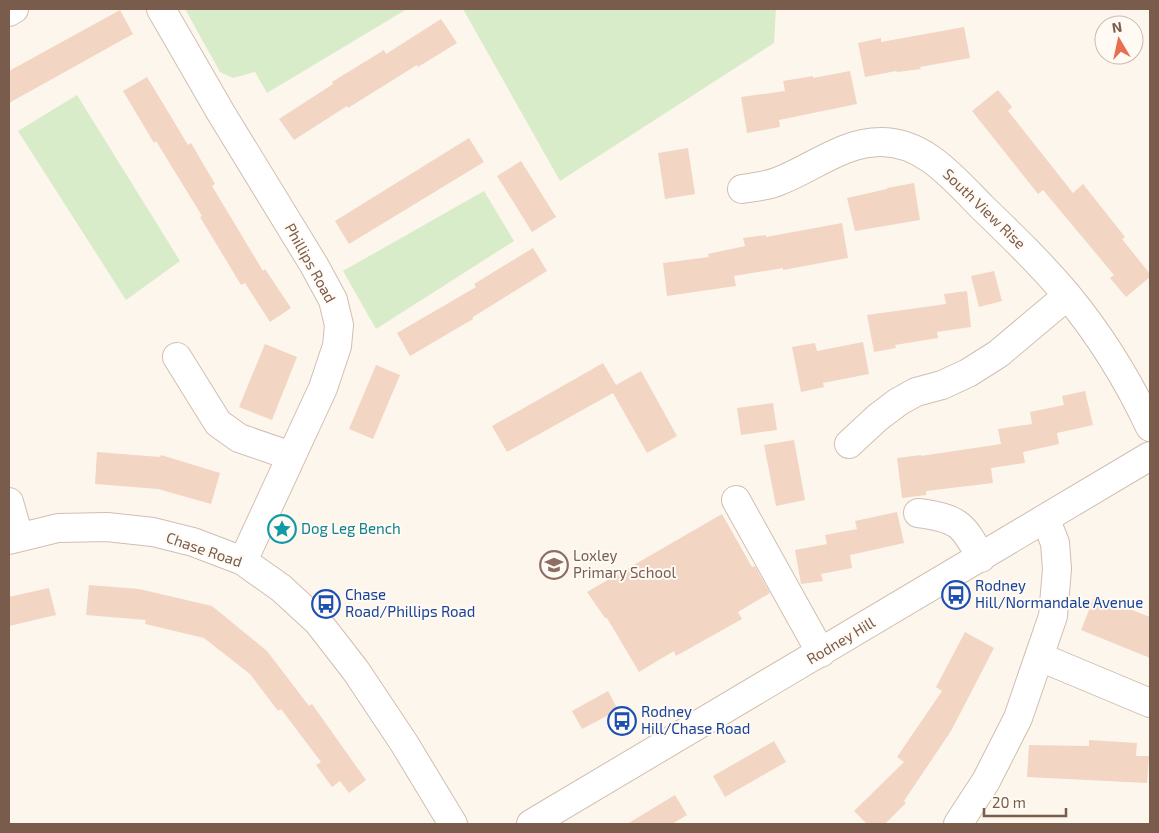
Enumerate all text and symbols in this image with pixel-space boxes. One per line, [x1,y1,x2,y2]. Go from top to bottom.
north arrow [1094,15,1144,65]
text: N [1111,17,1123,36]
street label: South View Rise [940,164,1030,252]
street label: Phillips Road [282,220,340,305]
place icon: Dog Leg Bench [267,514,297,544]
place label: Dog Leg Bench [301,519,401,537]
street label: Chase Road [164,528,245,570]
place label: Loxley Primary School [573,546,676,581]
school or university icon: Loxley Primary School [539,550,569,580]
place label: Rodney Hill/Normandale Avenue [975,576,1143,611]
bus stop icon: Rodney Hill/Normandale Avenue [941,580,971,610]
place label: Chase Road/Phillips Road [345,585,475,620]
bus stop icon: Chase Road/Phillips Road [311,589,341,619]
street label: Rodney Hill [803,612,878,668]
place label: Rodney Hill/Chase Road [641,702,750,737]
bus stop icon: Rodney Hill/Chase Road [607,706,637,736]
scale bar [984,786,1066,818]
text: 20 m [992,793,1026,811]

